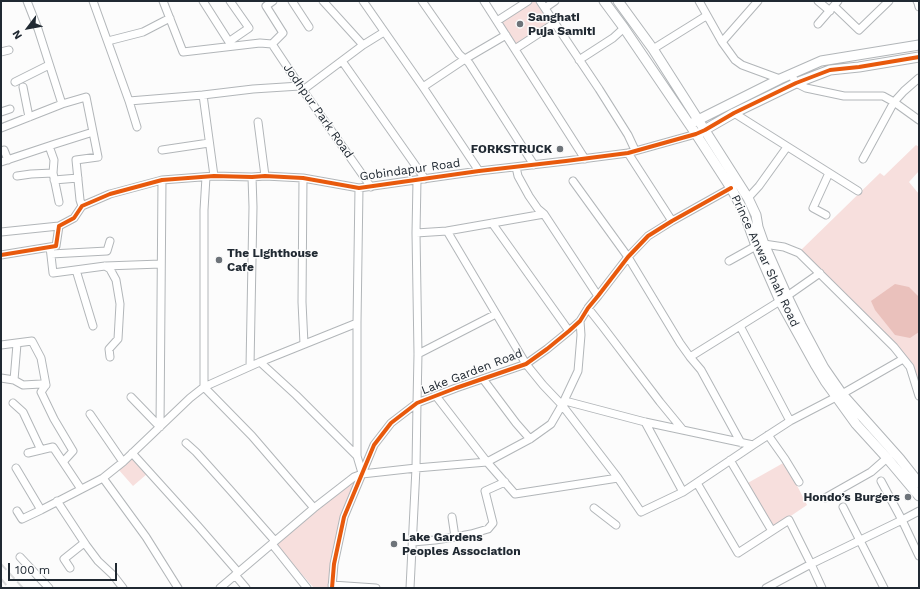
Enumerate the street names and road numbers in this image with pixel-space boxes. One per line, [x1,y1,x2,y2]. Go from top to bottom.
street label: Jodhpur Park Road [280,61,356,161]
street label: Gobindapur Road [359,156,461,184]
street label: Prince Anwar Shah Road [728,193,802,329]
street label: Lake Garden Road [419,346,525,398]

